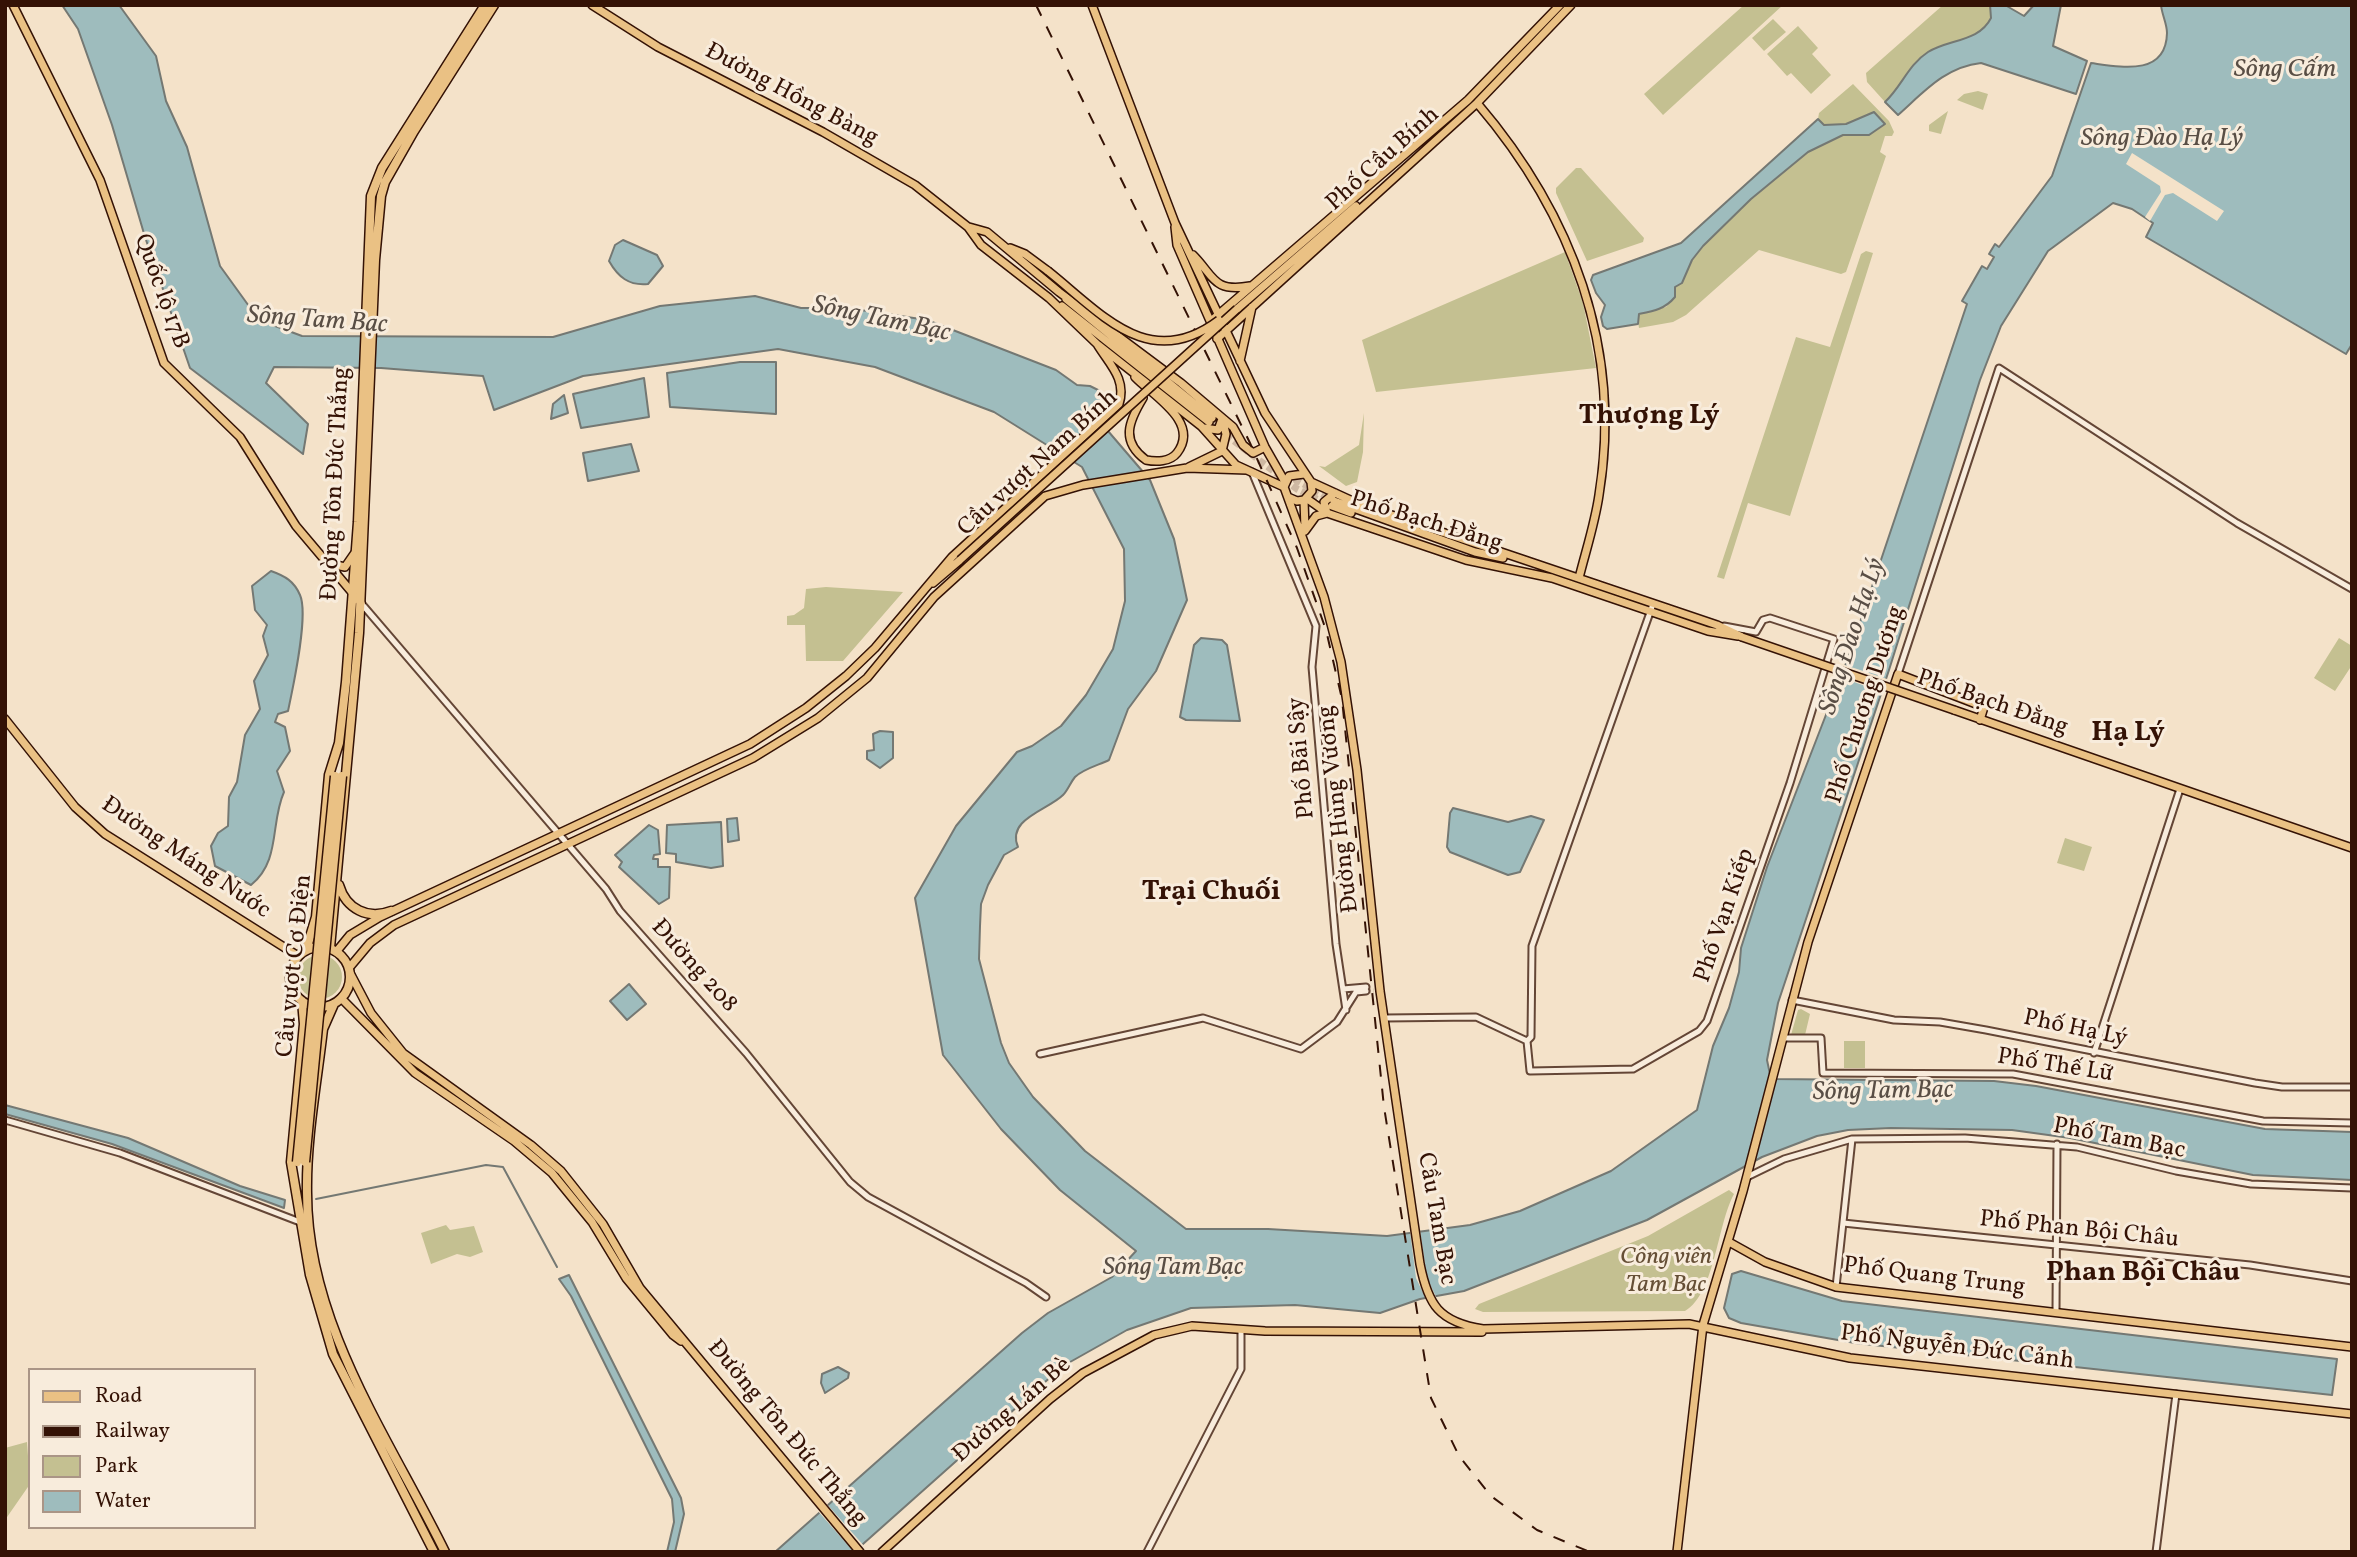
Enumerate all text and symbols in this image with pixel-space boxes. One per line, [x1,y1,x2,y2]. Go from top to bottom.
street label: Đường Hồng Bàng [699,38,883,154]
water label: Sông Cấm [2234,55,2336,87]
street label: Phố Cầu Bính [1321,102,1447,218]
water label: Sông Đào Hạ Lý [2081,124,2243,156]
street label: Quốc lộ 17B [126,231,194,353]
water label: Sông Tam Bạc [809,291,953,351]
water label: Sông Tam Bạc [246,302,388,342]
street label: Đường Tôn Đức Thắng [316,366,358,602]
street label: Cầu vượt Nam Bính [953,384,1125,544]
district label: Thượng Lý [1578,401,1720,435]
street label: Phố Bạch Đằng [1346,486,1506,560]
water label: Sông Đào Hạ Lý [1814,555,1894,719]
street label: Phố Chương Dương [1821,602,1913,808]
street label: Phố Bạch Đằng [1913,665,2071,743]
street label: Phố Bãi Sậy [1283,696,1323,820]
street label: Đường Hùng Vương [1313,704,1367,914]
district label: Hạ Lý [2091,718,2165,752]
street label: Đường Máng Nước [95,792,275,926]
street label: Phố Vạn Kiếp [1690,845,1762,987]
street label: Cầu vượt Cơ Điện [272,873,320,1059]
district label: Trại Chuối [1141,877,1281,911]
street label: Đường 208 [644,914,742,1020]
street label: Phố Hạ Lý [2020,1005,2130,1055]
street label: Phố Thế Lữ [1995,1044,2115,1090]
water label: Sông Tam Bạc [1812,1076,1954,1110]
street label: Phố Tam Bạc [2050,1113,2188,1167]
street label: Cầu Tam Bạc [1409,1150,1461,1288]
street label: Phố Phan Bội Châu [1978,1206,2180,1256]
park label: Công viên Tam Bạc [1620,1245,1712,1301]
water label: Sông Tam Bạc [1103,1253,1243,1285]
street label: Phố Quang Trung [1841,1253,2027,1303]
district label: Phan Bội Châu [2046,1258,2240,1292]
street label: Phố Nguyễn Đức Cảnh [1838,1320,2076,1378]
street label: Đường Tôn Đức Thắng [700,1335,872,1533]
street label: Đường Lán Bè [948,1352,1078,1470]
legend [28,1368,256,1529]
text: Road [95,1382,142,1411]
text: Railway [95,1417,170,1446]
text: Park [95,1452,138,1481]
text: Water [95,1487,151,1516]

